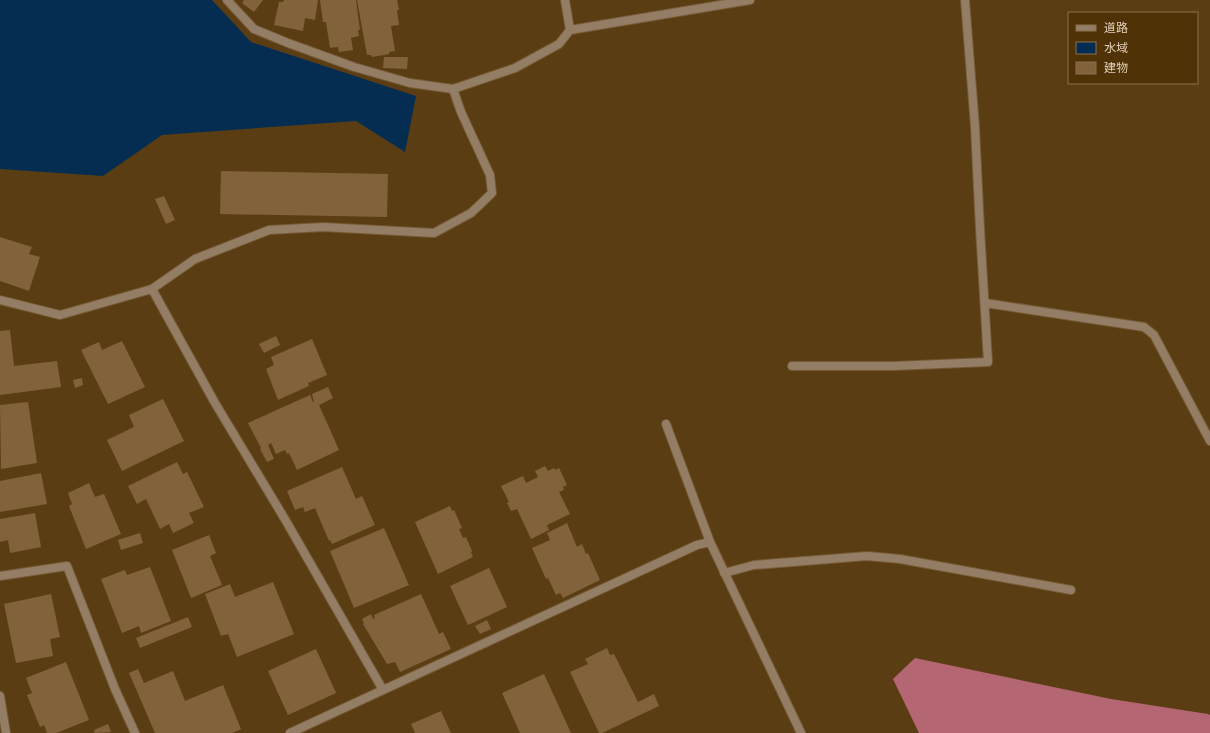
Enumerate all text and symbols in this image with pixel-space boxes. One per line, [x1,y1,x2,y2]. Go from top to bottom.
legend [1068,12,1198,84]
text: 道路 [1104,20,1128,36]
text: 水域 [1104,40,1128,56]
text: 建物 [1104,60,1128,76]

